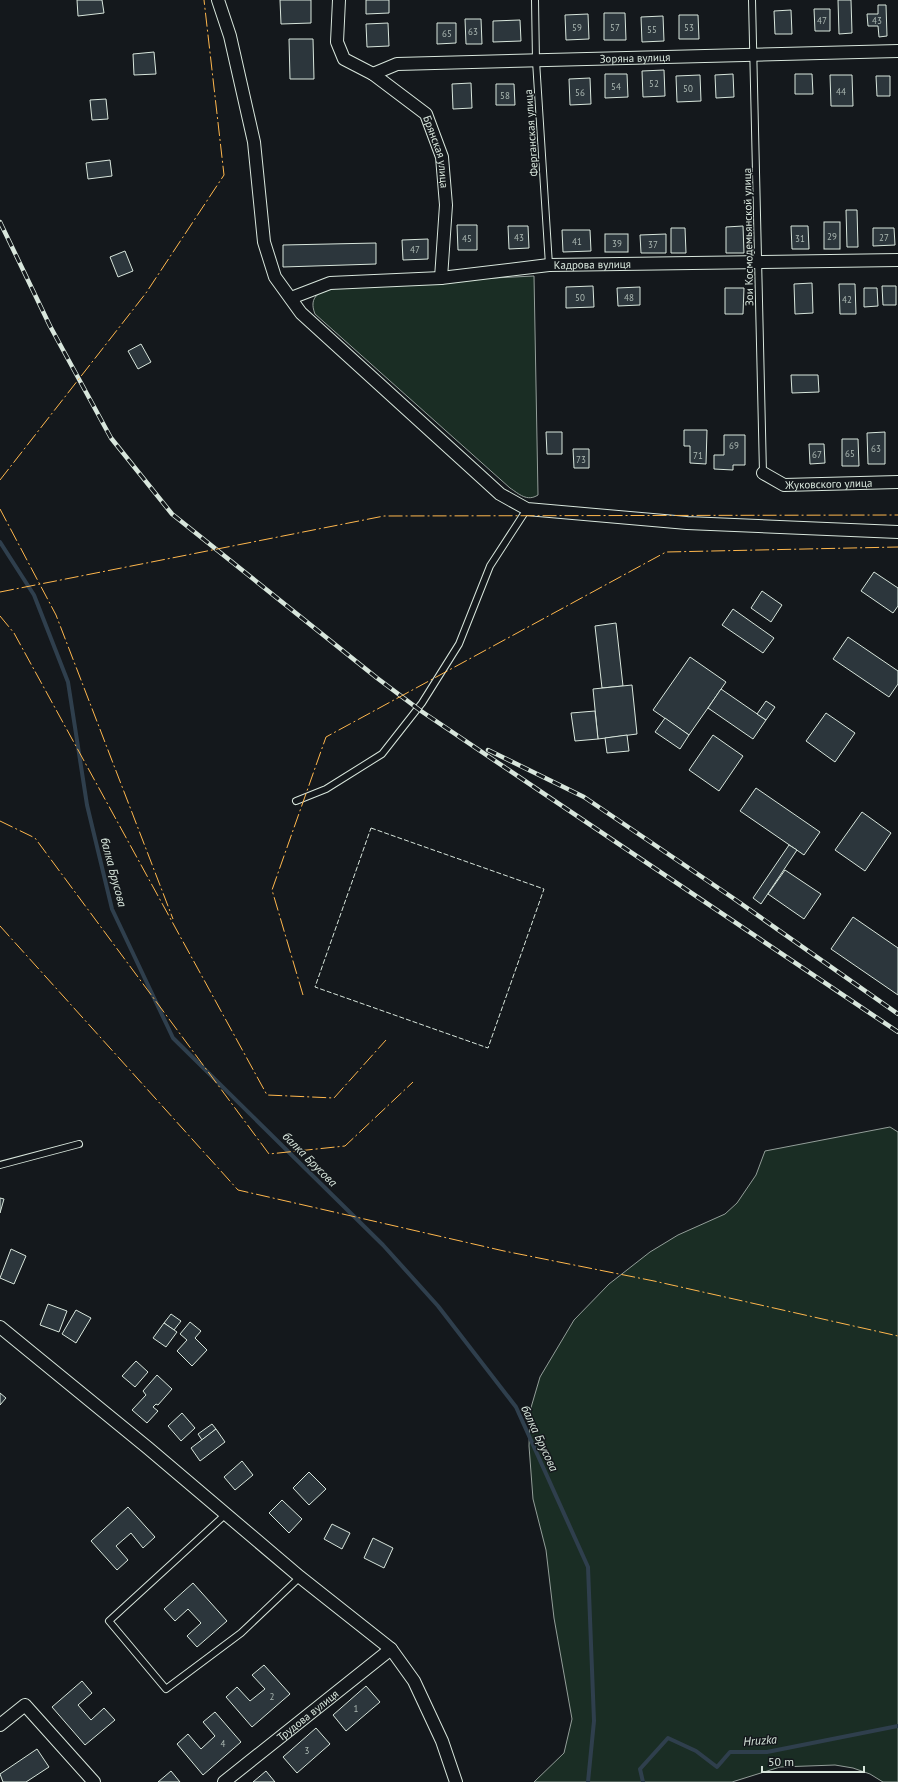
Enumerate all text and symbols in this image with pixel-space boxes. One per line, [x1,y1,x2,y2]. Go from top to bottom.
house number: 47 [817,15,827,26]
house number: 43 [872,15,882,26]
house number: 59 [572,22,582,33]
house number: 57 [610,22,620,33]
house number: 53 [684,22,694,33]
house number: 55 [647,24,657,35]
house number: 63 [468,26,478,37]
house number: 65 [442,28,452,39]
street label: Зоряна вулиця [599,50,670,66]
house number: 52 [649,78,659,89]
house number: 54 [611,81,621,92]
house number: 50 [683,83,693,94]
house number: 44 [836,86,846,97]
house number: 56 [575,87,585,98]
street label: Ферганская улица [521,89,541,177]
house number: 58 [500,90,510,101]
street label: Брянская улица [420,113,452,189]
street label: Зои Космодемьянской улица [740,168,756,306]
house number: 29 [827,231,837,242]
house number: 43 [514,232,524,243]
house number: 27 [879,232,889,243]
house number: 45 [462,233,472,244]
house number: 31 [795,233,805,244]
house number: 41 [572,236,582,247]
house number: 39 [612,238,622,249]
house number: 37 [648,239,658,250]
house number: 47 [410,244,420,255]
street label: Кадрова вулиця [554,257,631,272]
house number: 50 [575,292,585,303]
house number: 48 [624,292,634,303]
house number: 42 [842,294,852,305]
house number: 69 [729,440,739,451]
house number: 63 [871,443,881,454]
house number: 65 [845,448,855,459]
house number: 67 [812,449,822,460]
house number: 71 [693,450,703,461]
house number: 73 [576,454,586,465]
street label: Жуковского улица [784,476,873,492]
water label: балка Брусова [98,836,131,908]
water label: балка Брусова [280,1129,341,1190]
water label: балка Брусова [518,1403,562,1474]
street label: Трудова вулиця [274,1687,341,1744]
house number: 2 [270,1691,275,1702]
house number: 1 [354,1703,359,1714]
water label: Hruzka [743,1731,778,1749]
house number: 4 [221,1738,226,1749]
house number: 3 [305,1745,310,1756]
scale bar [762,1748,864,1774]
text: 50 m [768,1754,794,1769]

